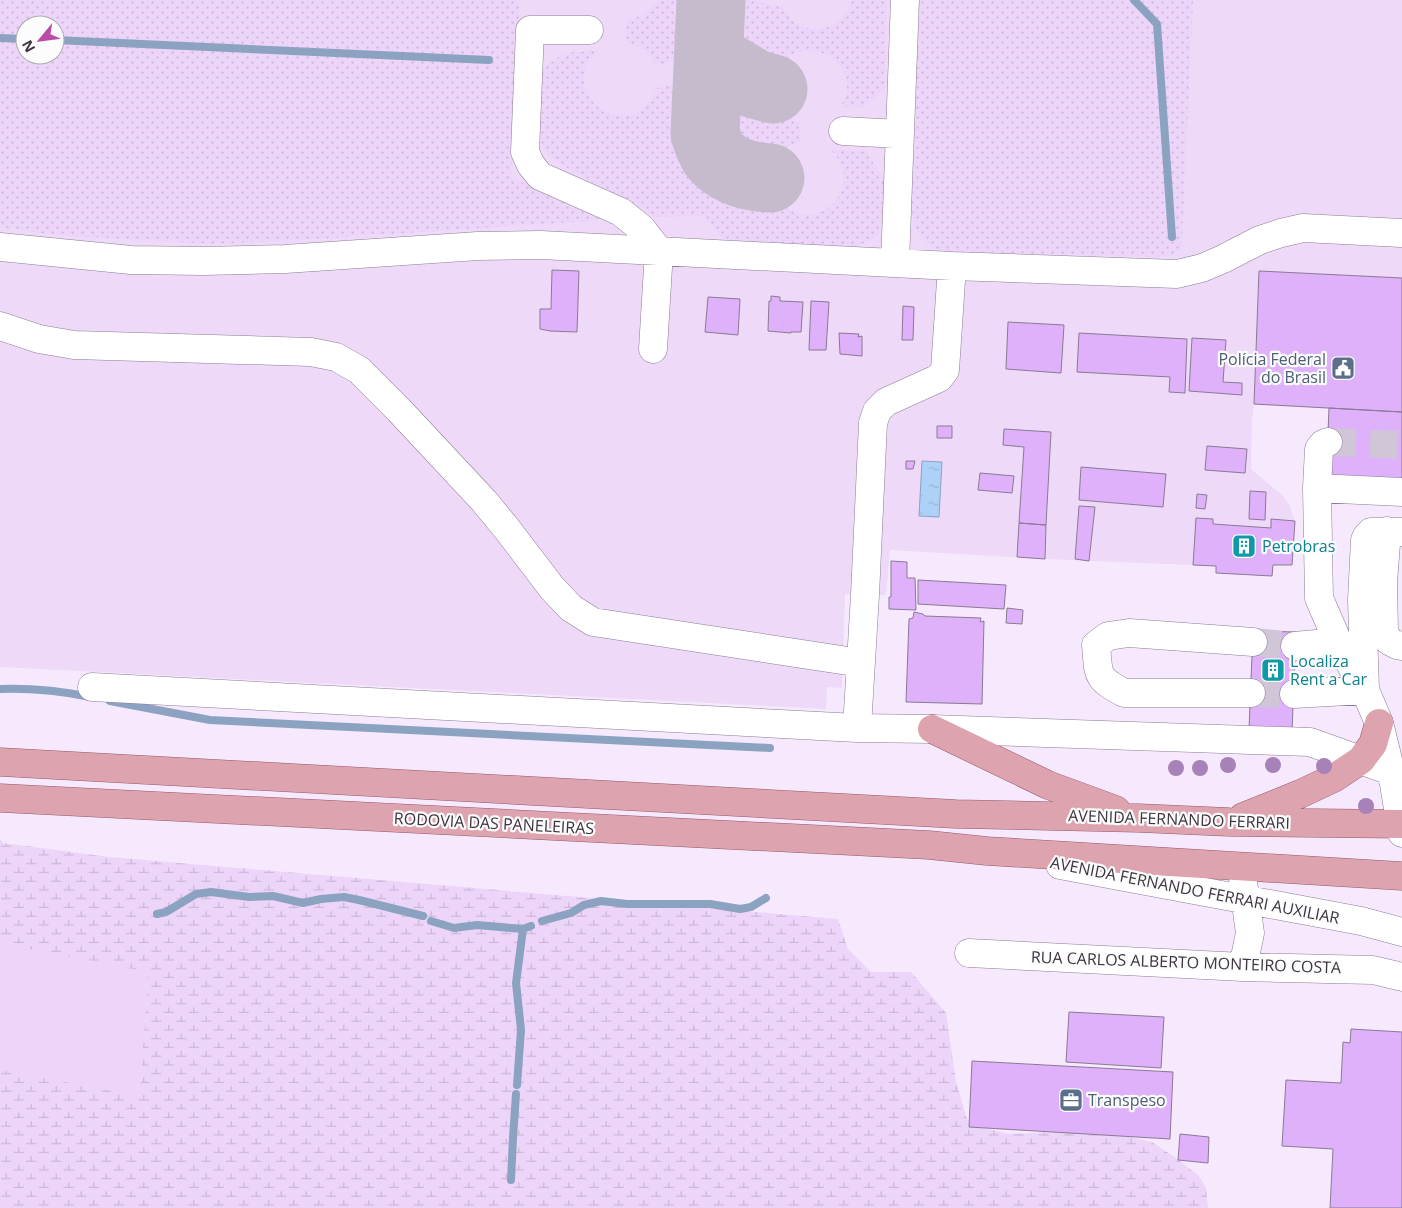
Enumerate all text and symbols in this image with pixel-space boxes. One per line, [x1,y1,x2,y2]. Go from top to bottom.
north arrow [15,15,65,65]
text: N [17,37,39,56]
place label: Polícia Federal do Brasil [1218,348,1326,388]
public building icon: Polícia Federal do Brasil [1330,355,1356,381]
building icon: Petrobras [1231,533,1257,559]
place label: Petrobras [1262,535,1335,557]
place label: Localiza Rent a Car [1290,650,1368,690]
building icon: Localiza Rent a Car [1260,657,1286,683]
street label: AVENIDA FERNANDO FERRARI [1068,804,1290,834]
street label: RODOVIA DAS PANELEIRAS [393,807,595,839]
street label: AVENIDA FERNANDO FERRARI AUXILIAR [1048,851,1342,929]
street label: RUA CARLOS ALBERTO MONTEIRO COSTA [1031,946,1342,978]
office icon: Transpeso [1058,1087,1084,1113]
place label: Transpeso [1088,1089,1166,1111]

